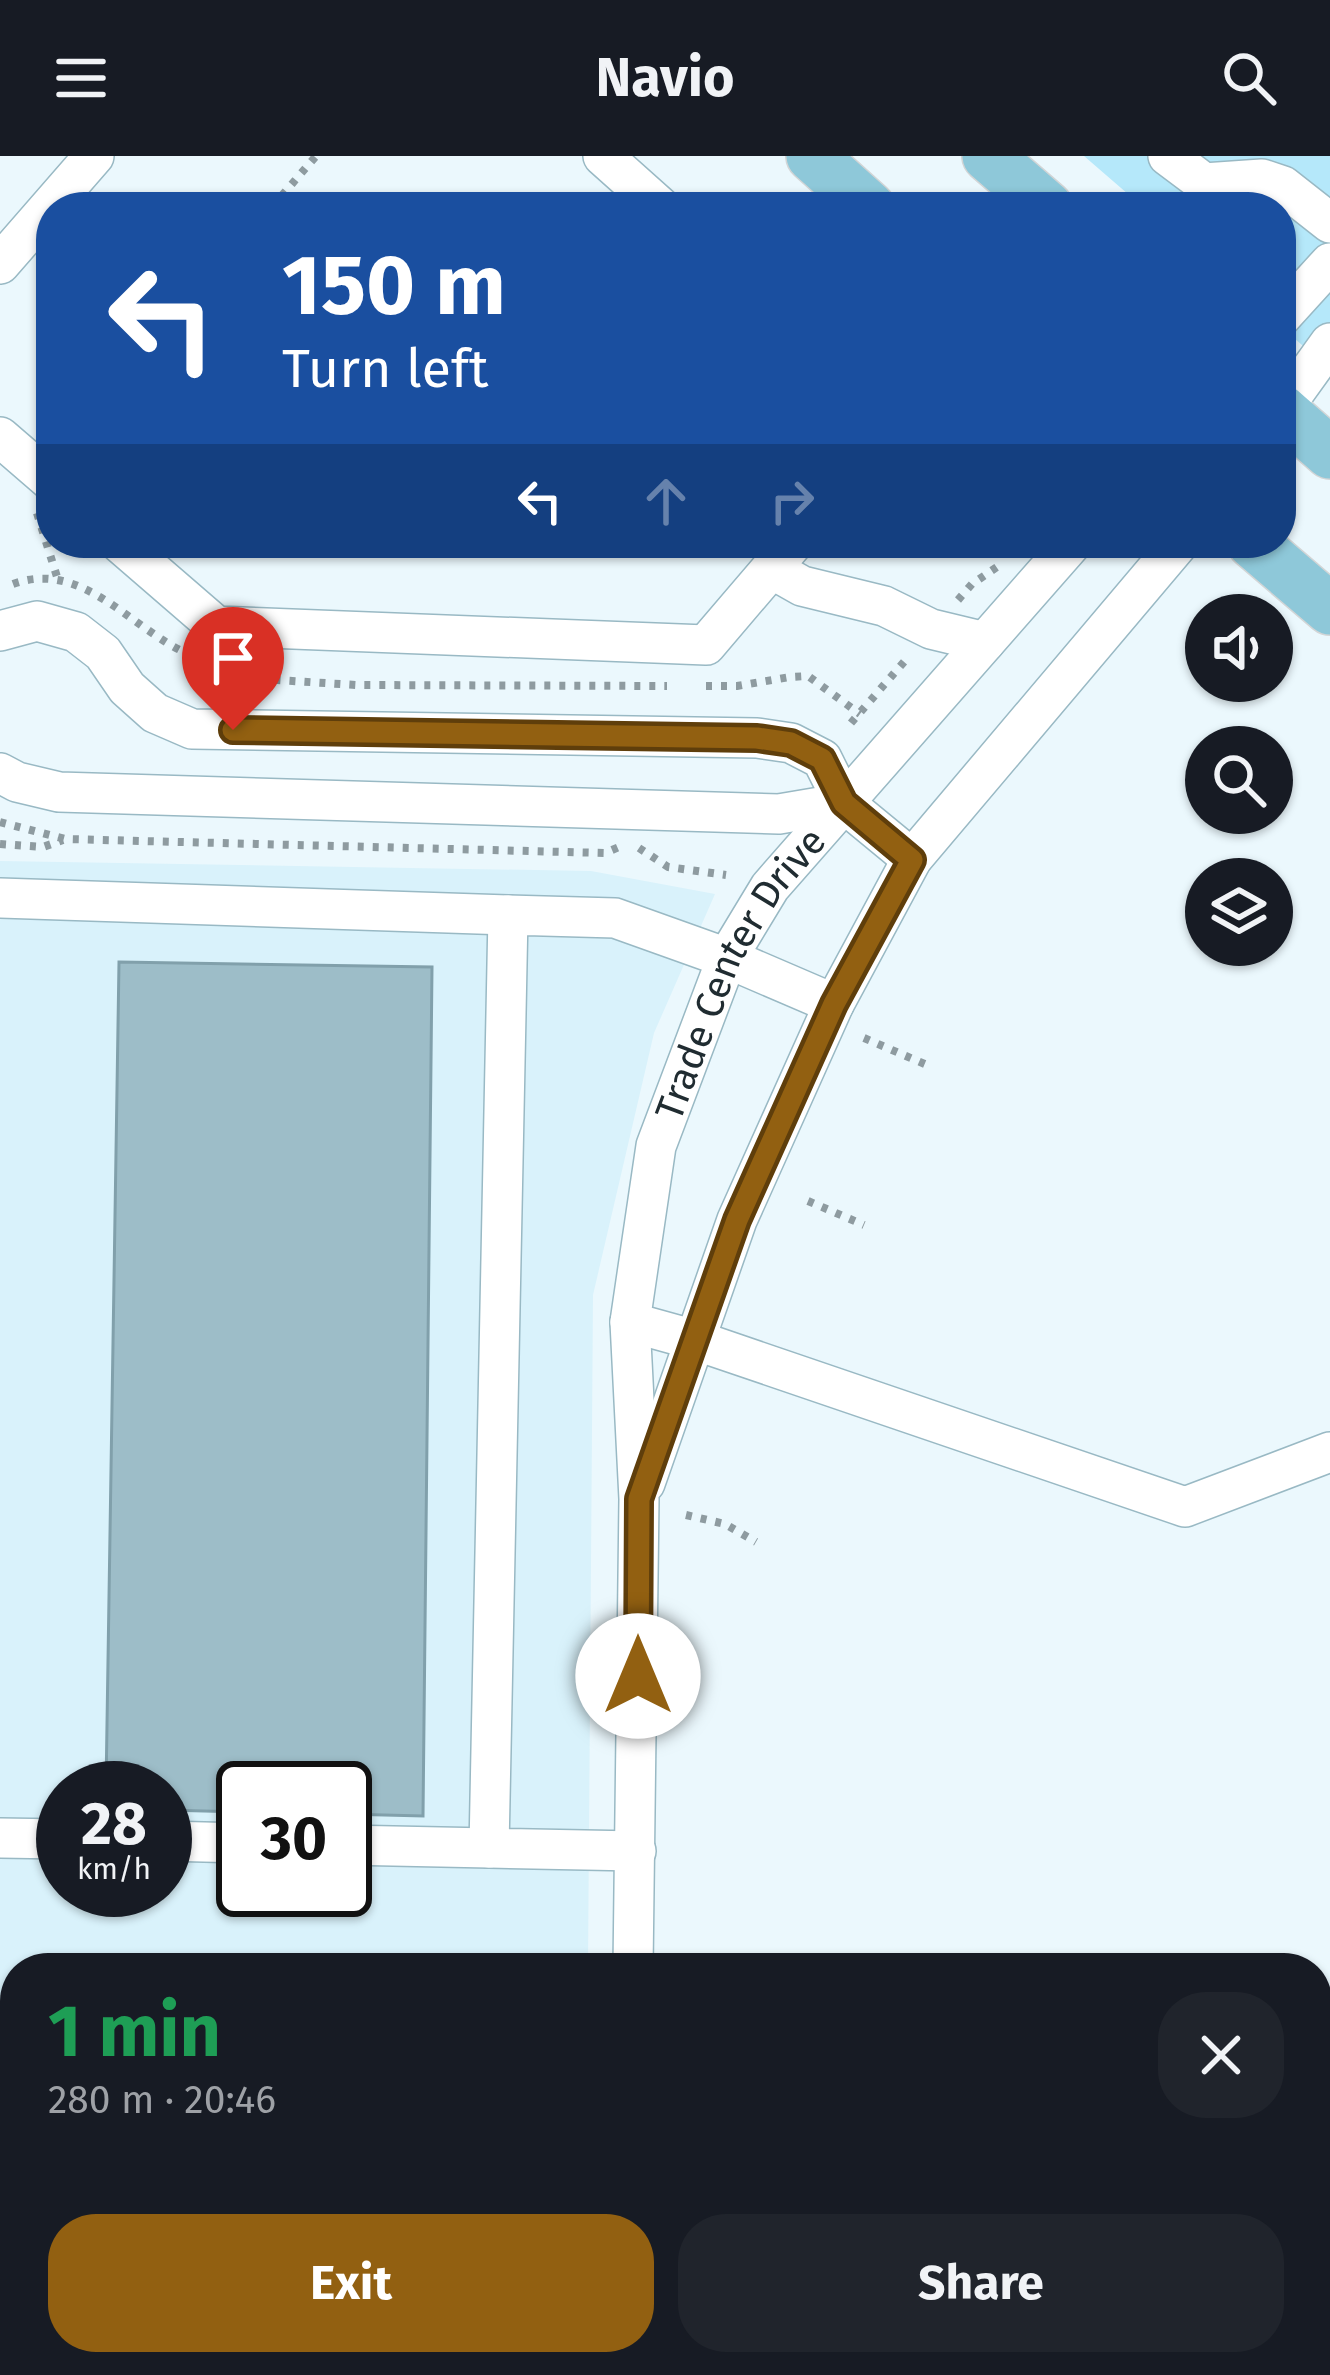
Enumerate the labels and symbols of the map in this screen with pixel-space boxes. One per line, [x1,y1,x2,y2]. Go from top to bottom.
pin [182,607,284,730]
street label: Trade Center Drive [646,819,835,1126]
position arrow [575,1613,701,1739]
speed limit sign: 30 [216,1761,372,1917]

